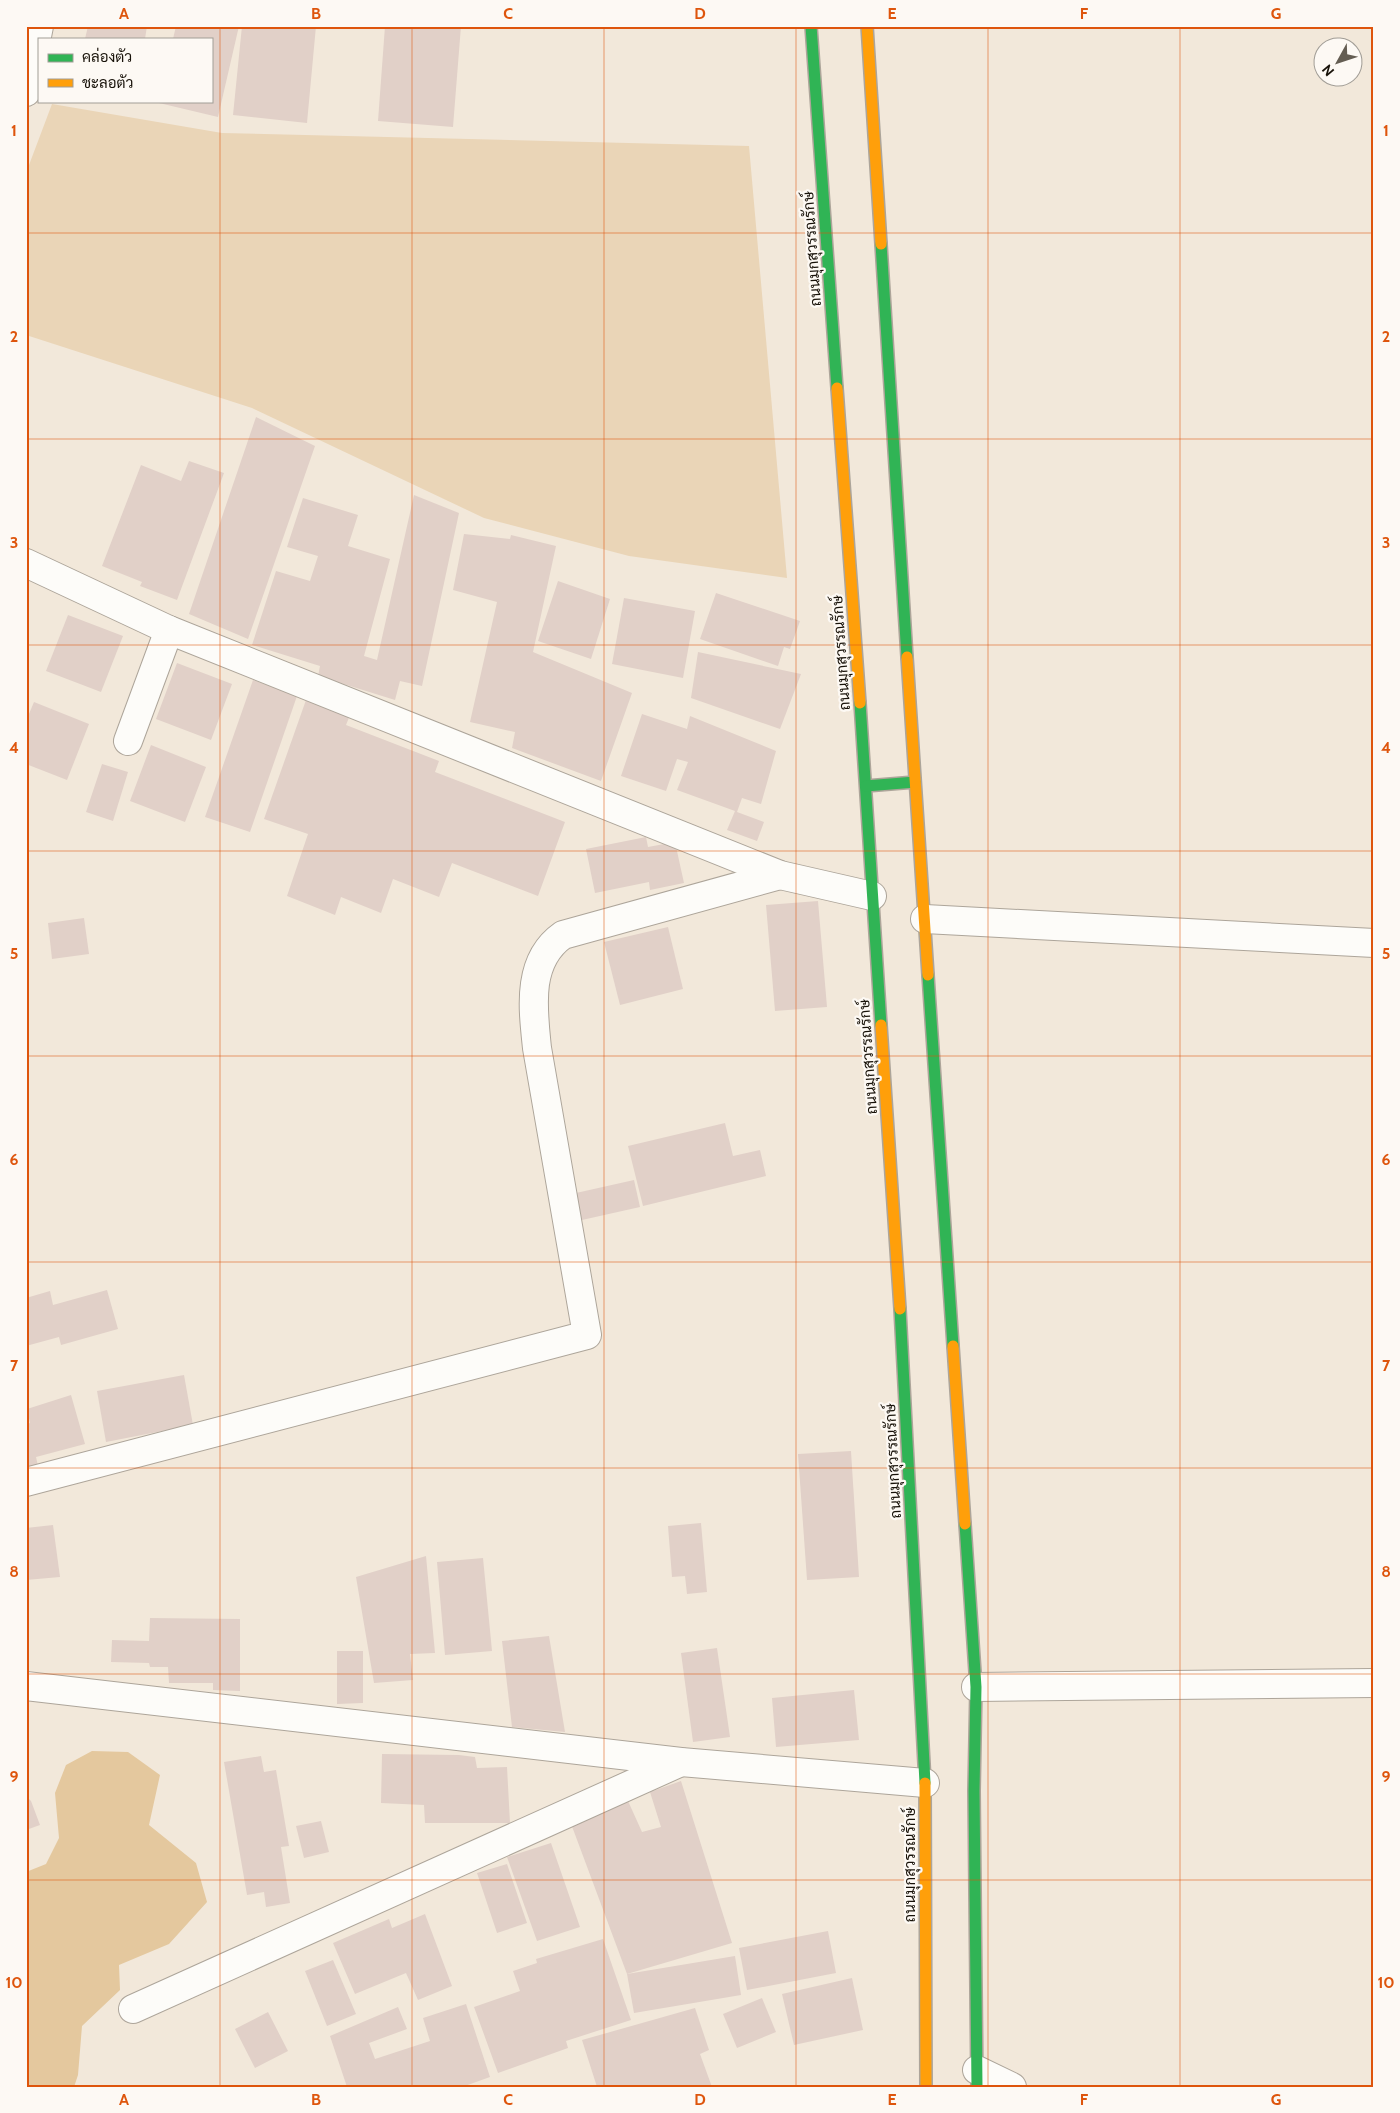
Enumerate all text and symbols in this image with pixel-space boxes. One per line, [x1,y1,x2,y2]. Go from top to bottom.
text: A [119,4,129,23]
text: B [311,4,321,23]
text: C [503,4,513,23]
text: D [694,4,706,23]
text: E [887,4,897,23]
text: F [1080,4,1089,23]
text: G [1271,4,1281,23]
legend [38,38,212,102]
north arrow [1312,38,1362,88]
text: คล่องตัว [82,47,132,66]
text: N [1318,61,1338,80]
text: ชะลอตัว [82,74,133,92]
text: 1 [11,121,17,140]
text: 1 [1383,121,1389,140]
street label: ถนนมุกสุวรรณรักษ์ [798,190,827,307]
text: 2 [10,327,18,346]
text: 2 [1382,327,1390,346]
text: 3 [10,533,18,552]
text: 3 [1382,533,1390,552]
street label: ถนนมุกสุวรรณรักษ์ [827,594,856,711]
text: 4 [9,738,19,757]
text: 4 [1381,738,1391,757]
text: 5 [10,944,18,963]
text: 5 [1382,944,1390,963]
street label: ถนนมุกสุวรรณรักษ์ [854,998,883,1115]
text: 6 [10,1150,19,1169]
text: 6 [1382,1150,1391,1169]
text: 7 [10,1356,19,1375]
text: 7 [1382,1356,1391,1375]
street label: ถนนมุกสุวรรณรักษ์ [880,1402,907,1519]
text: 8 [9,1562,19,1581]
text: 8 [1381,1562,1391,1581]
text: 9 [10,1767,19,1786]
text: 9 [1382,1767,1391,1786]
street label: ถนนมุกสุวรรณรักษ์ [900,1807,921,1923]
text: 10 [5,1973,23,1992]
text: 10 [1377,1973,1395,1992]
text: A [119,2090,129,2109]
text: B [311,2090,321,2109]
text: C [503,2090,513,2109]
text: D [694,2090,706,2109]
text: E [887,2090,897,2109]
text: F [1080,2090,1089,2109]
text: G [1271,2090,1281,2109]

